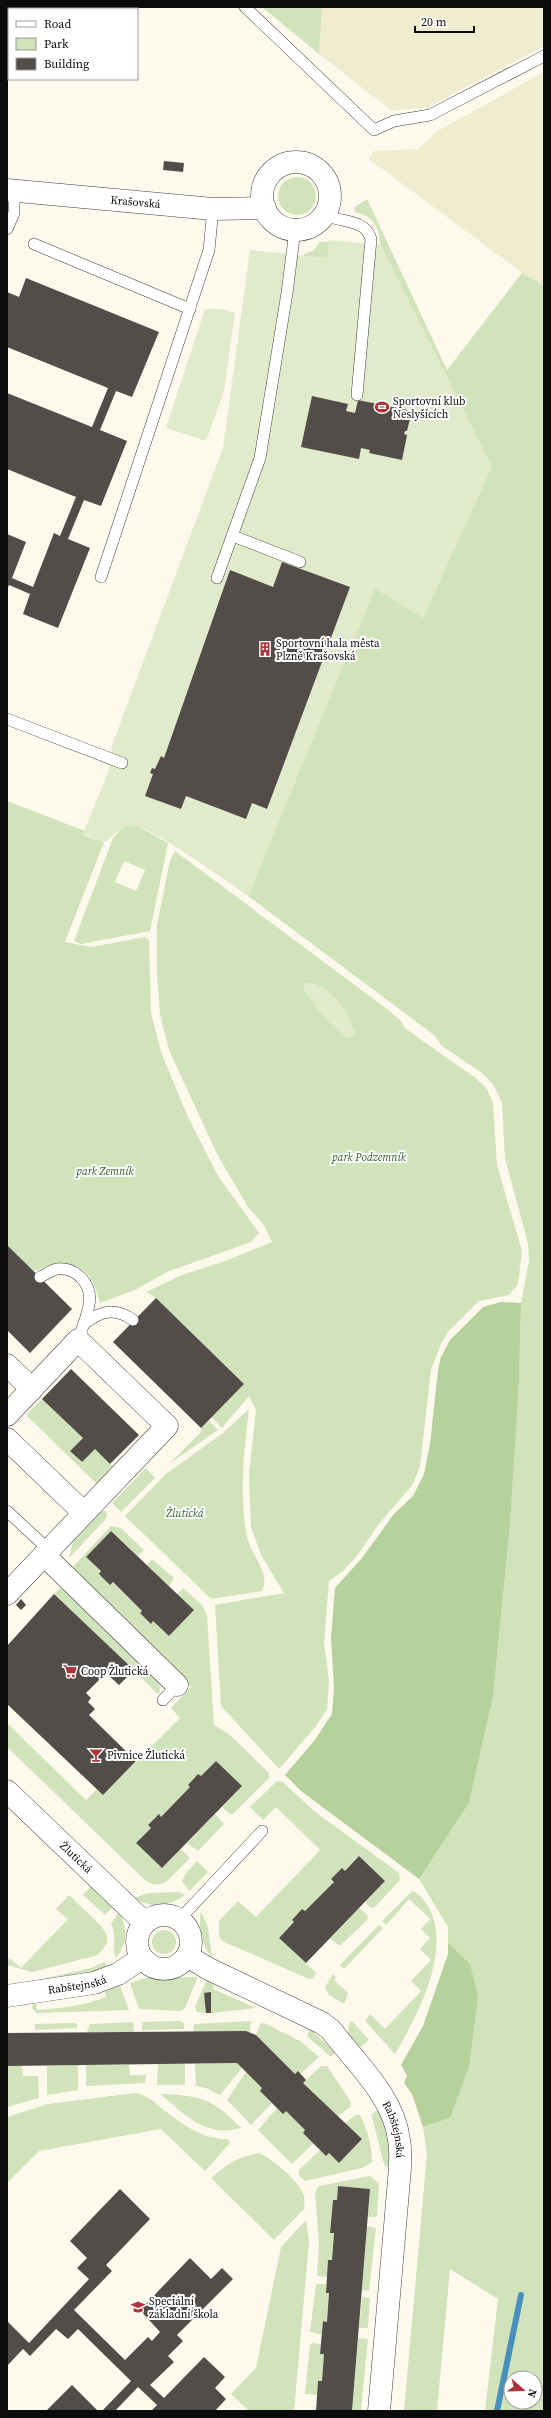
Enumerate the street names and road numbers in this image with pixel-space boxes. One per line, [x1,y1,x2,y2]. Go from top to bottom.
street label: Krašovská [110,193,161,212]
street label: Žlutická [57,1839,96,1877]
street label: Rabštejnská [47,1972,109,1998]
street label: Rabštejnská [379,2098,407,2159]

